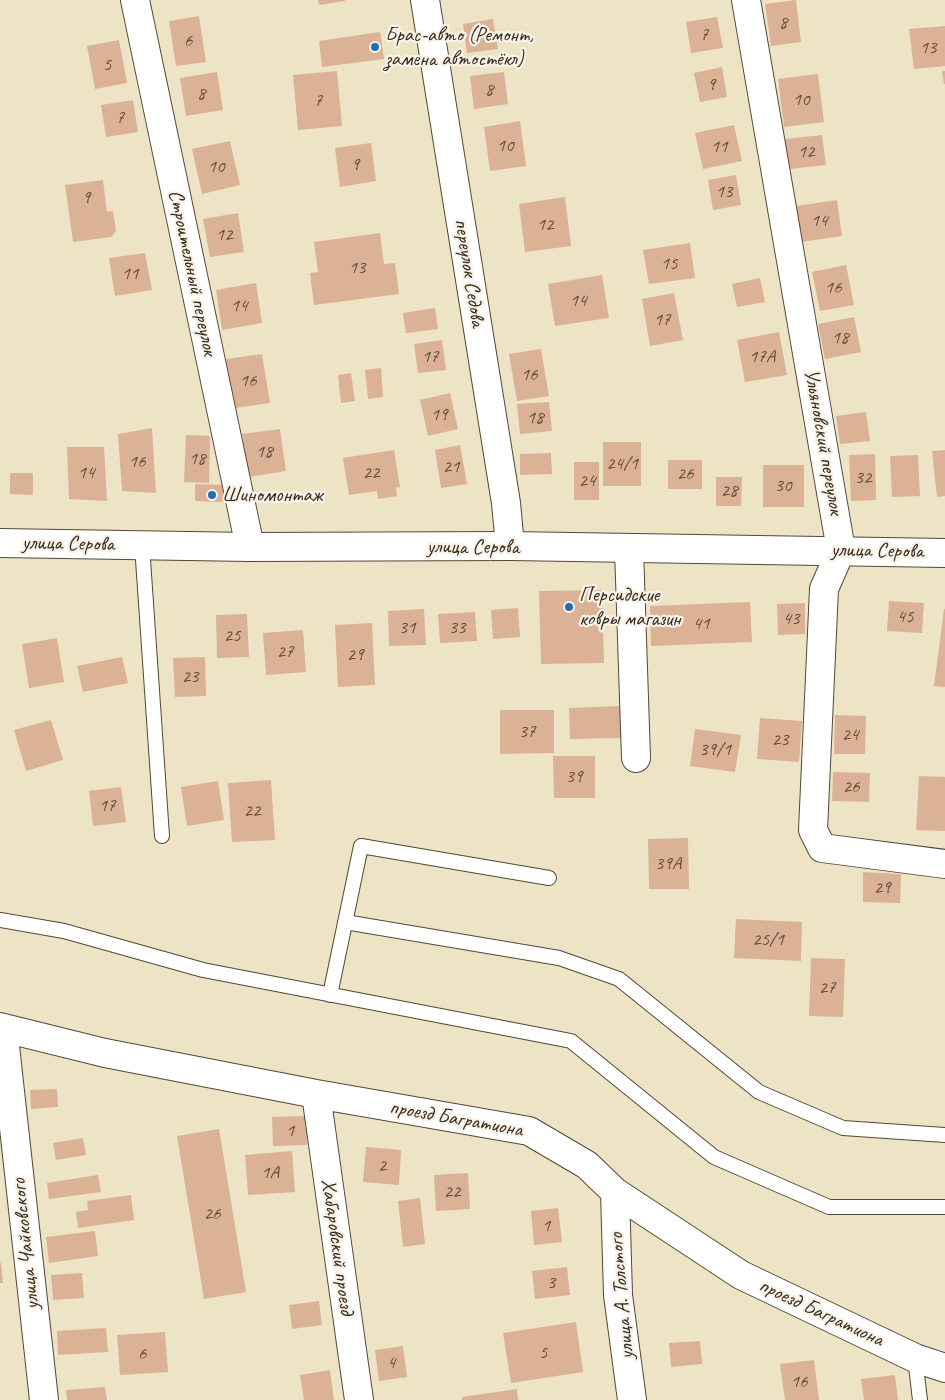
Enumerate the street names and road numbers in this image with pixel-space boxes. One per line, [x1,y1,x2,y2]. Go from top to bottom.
street label: Строительный переулок [162,188,222,358]
street label: переулок Седова [448,217,490,329]
street label: Ульяновский переулок [798,367,848,517]
street label: улица Серова [22,531,114,557]
street label: улица Серова [427,534,519,560]
street label: улица Серова [831,538,923,564]
street label: проезд Багратиона [388,1095,524,1143]
street label: улица Чайковского [7,1177,45,1311]
street label: Хабаровский проезд [315,1177,359,1317]
street label: улица А. Толстого [604,1232,640,1360]
street label: проезд Багратиона [755,1273,887,1353]

